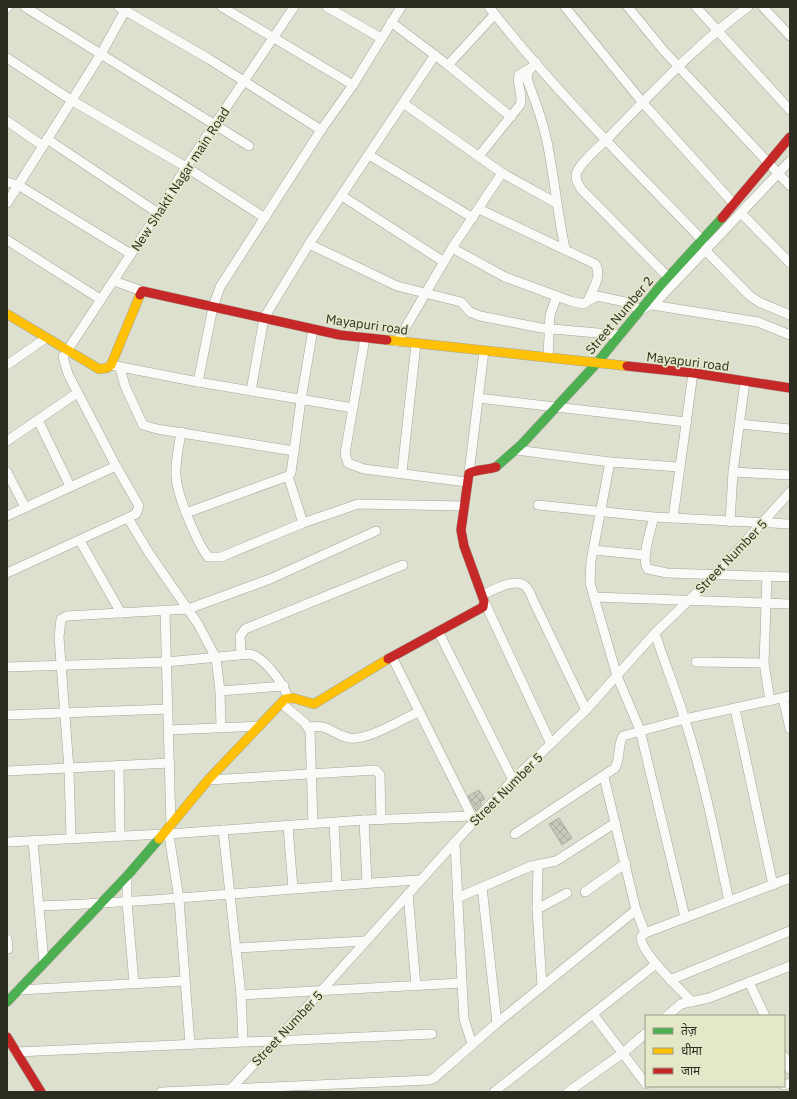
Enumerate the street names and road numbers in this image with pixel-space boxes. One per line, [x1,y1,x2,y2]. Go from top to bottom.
street label: New Shakti Nagar main Road [127,104,233,255]
street label: Street Number 2 [582,273,657,358]
street label: Mayapuri road [325,310,409,339]
street label: Mayapuri road [646,348,730,375]
street label: Street Number 5 [692,516,771,597]
street label: Street Number 5 [466,749,547,830]
street label: Street Number 5 [248,987,327,1070]

